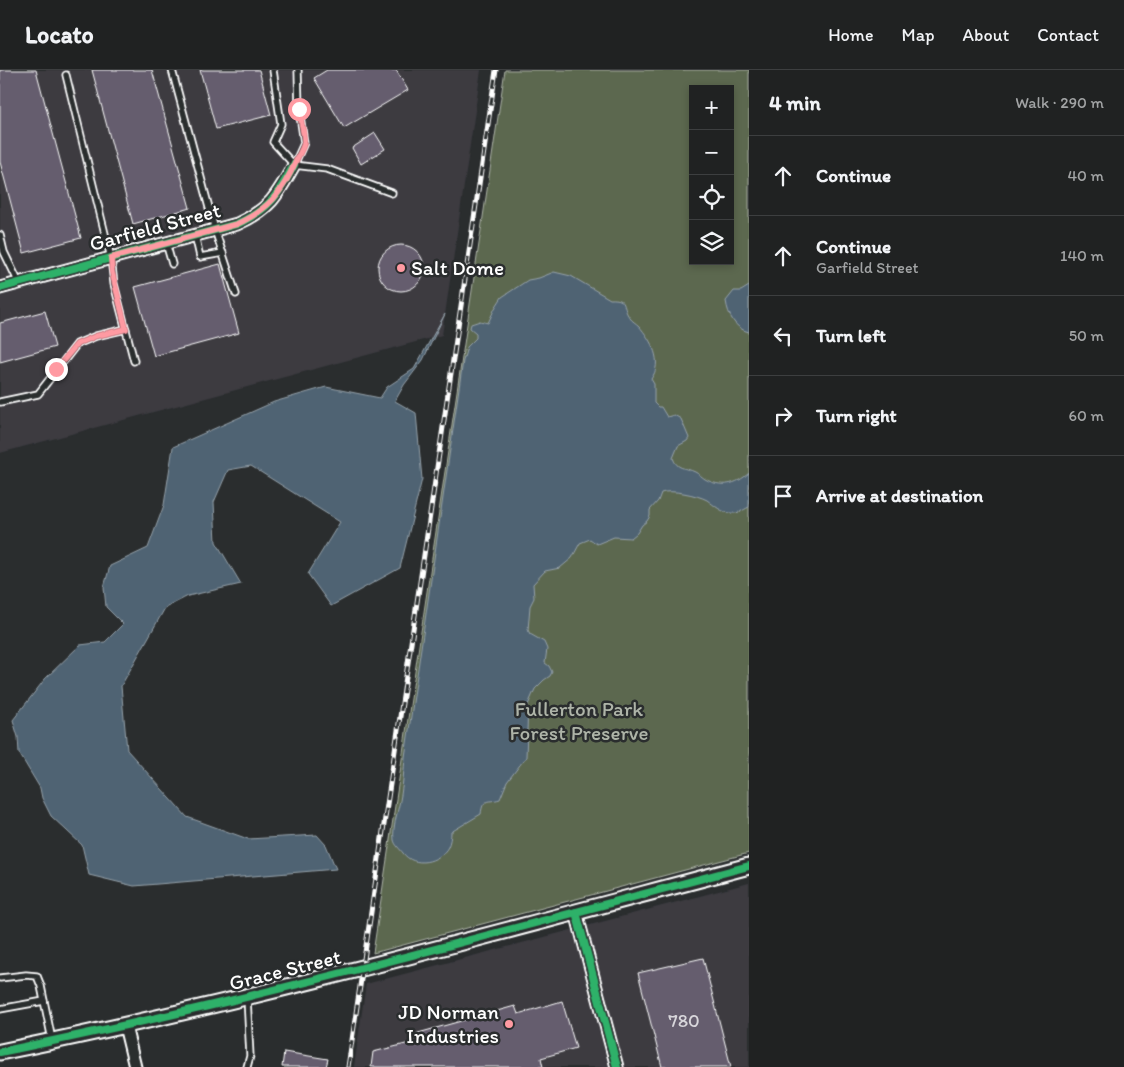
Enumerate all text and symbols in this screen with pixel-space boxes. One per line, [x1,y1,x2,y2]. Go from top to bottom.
text: Locato [25,20,94,49]
text: Home [828,24,874,46]
text: Map [902,24,935,46]
text: About [963,24,1009,46]
text: Contact [1037,24,1099,46]
map controls [689,85,734,265]
button: + [689,85,734,130]
text: 4 min [769,90,821,115]
text: Walk · 290 m [1015,93,1104,112]
route start [288,98,311,121]
button: − [689,130,734,175]
icon: ahead [769,162,797,190]
text: Continue [816,164,891,187]
text: 40 m [1067,166,1104,185]
button: locate [689,175,734,220]
street label: Garfield Street [87,197,223,256]
button: layers [689,220,734,265]
text: Continue [816,235,891,258]
icon: ahead [769,242,797,270]
text: 140 m [1060,246,1104,265]
place label: Salt Dome [411,255,504,280]
text: Garfield Street [816,258,919,277]
marker: Salt Dome [395,262,407,274]
icon: left [769,322,797,350]
text: Turn left [816,324,886,347]
text: 50 m [1069,326,1104,345]
route end [45,358,68,381]
icon: right [769,402,797,430]
text: Turn right [816,404,897,427]
text: 60 m [1069,406,1104,425]
icon: arrive [769,482,797,510]
text: Arrive at destination [816,484,983,507]
park label: Fullerton Park Forest Preserve [510,696,649,745]
street label: Grace Street [227,944,343,995]
place label: JD Norman Industries [398,999,499,1048]
house number: 780 [668,1009,700,1032]
marker: JD Norman Industries [503,1018,515,1030]

